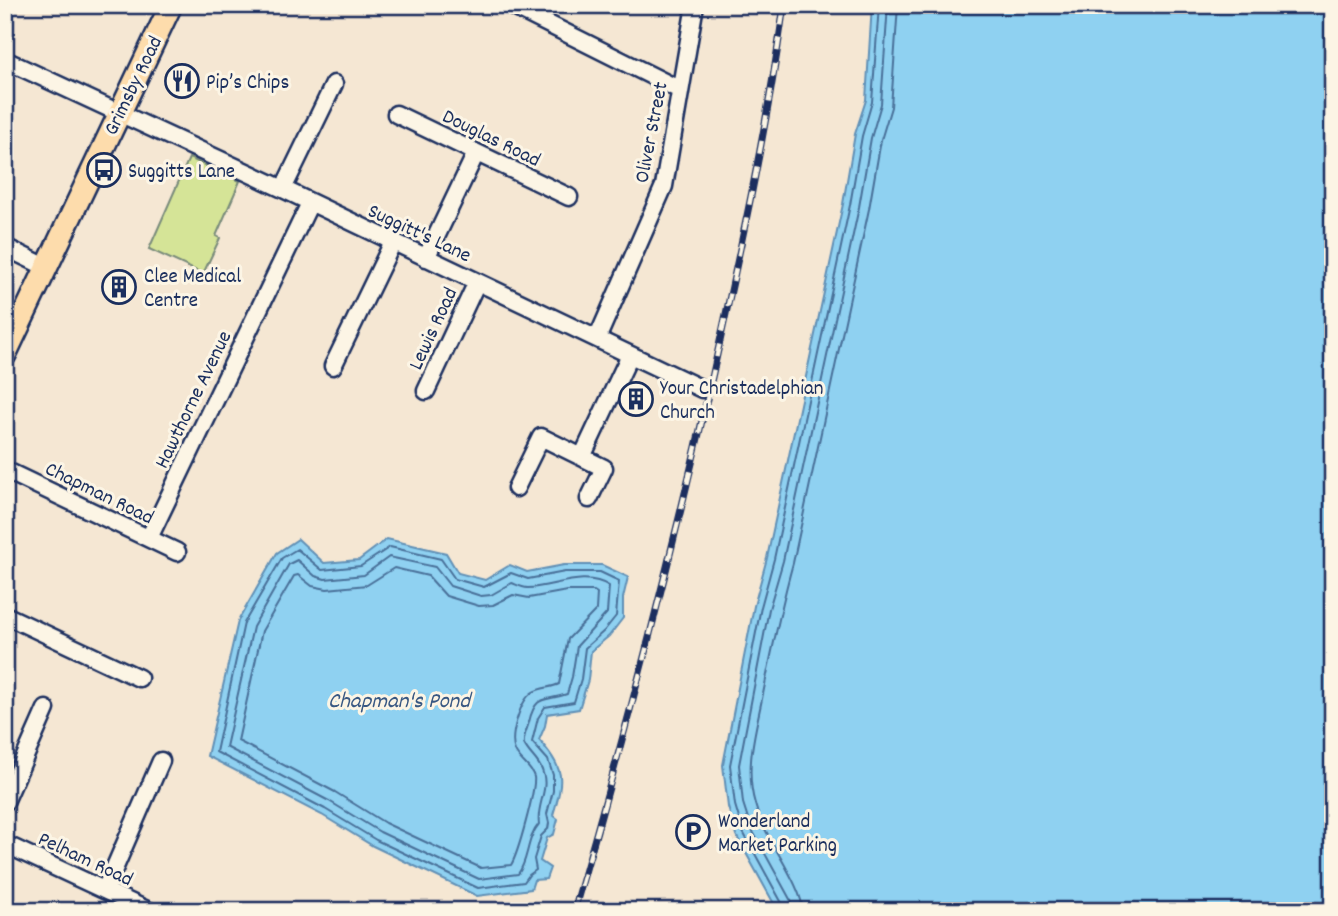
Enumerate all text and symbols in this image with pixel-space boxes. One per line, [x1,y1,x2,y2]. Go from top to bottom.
street label: Grimsby Road [98,32,172,141]
restaurant icon: Pip’s Chips [163,62,201,100]
place label: Pip’s Chips [206,69,289,99]
street label: Oliver Street [628,79,677,186]
street label: Douglas Road [436,103,545,176]
bus stop icon: Suggitts Lane [85,151,123,189]
place label: Suggitts Lane [128,158,235,188]
street label: Suggitt's Lane [362,198,475,272]
place label: Clee Medical Centre [144,263,241,317]
building icon: Clee Medical Centre [100,268,138,306]
street label: Lewis Road [403,283,467,376]
street label: Hawthorne Avenue [148,326,241,474]
place label: Your Christadelphian Church [660,375,824,429]
building icon: Your Christadelphian Church [617,380,655,418]
street label: Chapman Road [39,455,158,534]
water label: Chapman's Pond [328,686,473,719]
place label: Wonderland Market Parking [718,808,837,862]
parking icon: Wonderland Market Parking [674,813,712,851]
street label: Pelham Road [32,826,137,896]

